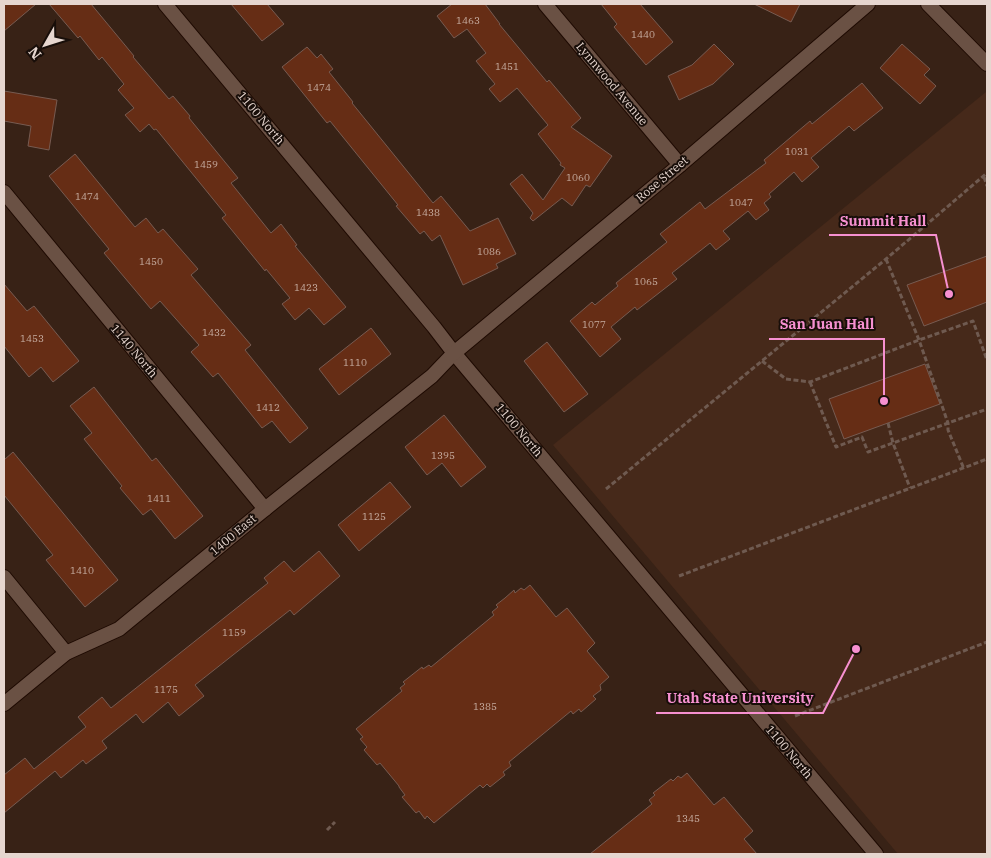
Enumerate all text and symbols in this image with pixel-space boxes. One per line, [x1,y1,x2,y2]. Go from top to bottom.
house number: 1463 [456,14,480,27]
north arrow [20,20,70,70]
house number: 1440 [631,28,655,41]
street label: Lynnwood Avenue [573,39,651,128]
text: N [24,43,45,63]
house number: 1451 [495,60,519,73]
house number: 1474 [307,81,331,94]
street label: 1100 North [235,88,288,148]
house number: 1031 [785,145,809,158]
street label: Rose Street [633,152,691,205]
house number: 1459 [194,158,218,171]
house number: 1060 [566,171,590,184]
house number: 1474 [75,190,99,203]
house number: 1047 [729,196,753,209]
house number: 1438 [416,206,440,219]
callout: Summit Hall [829,206,936,235]
text: Summit Hall [840,212,927,230]
house number: 1086 [477,245,501,258]
house number: 1450 [139,255,163,268]
house number: 1065 [634,275,658,288]
house number: 1423 [294,281,318,294]
callout: San Juan Hall [769,310,884,339]
text: San Juan Hall [780,315,875,333]
house number: 1077 [582,318,606,331]
street label: 1140 North [108,321,161,381]
house number: 1432 [202,326,226,339]
house number: 1453 [20,332,44,345]
house number: 1110 [343,356,367,369]
street label: 1100 North [493,400,546,460]
house number: 1412 [256,401,280,414]
house number: 1395 [431,449,455,462]
house number: 1411 [147,492,171,505]
house number: 1125 [362,510,386,523]
street label: 1400 East [206,511,259,558]
house number: 1410 [70,564,94,577]
house number: 1159 [222,626,246,639]
house number: 1175 [154,683,178,696]
callout: Utah State University [656,684,823,713]
text: Utah State University [666,689,814,707]
house number: 1385 [473,700,497,713]
street label: 1100 North [763,722,816,782]
house number: 1345 [676,812,700,825]

